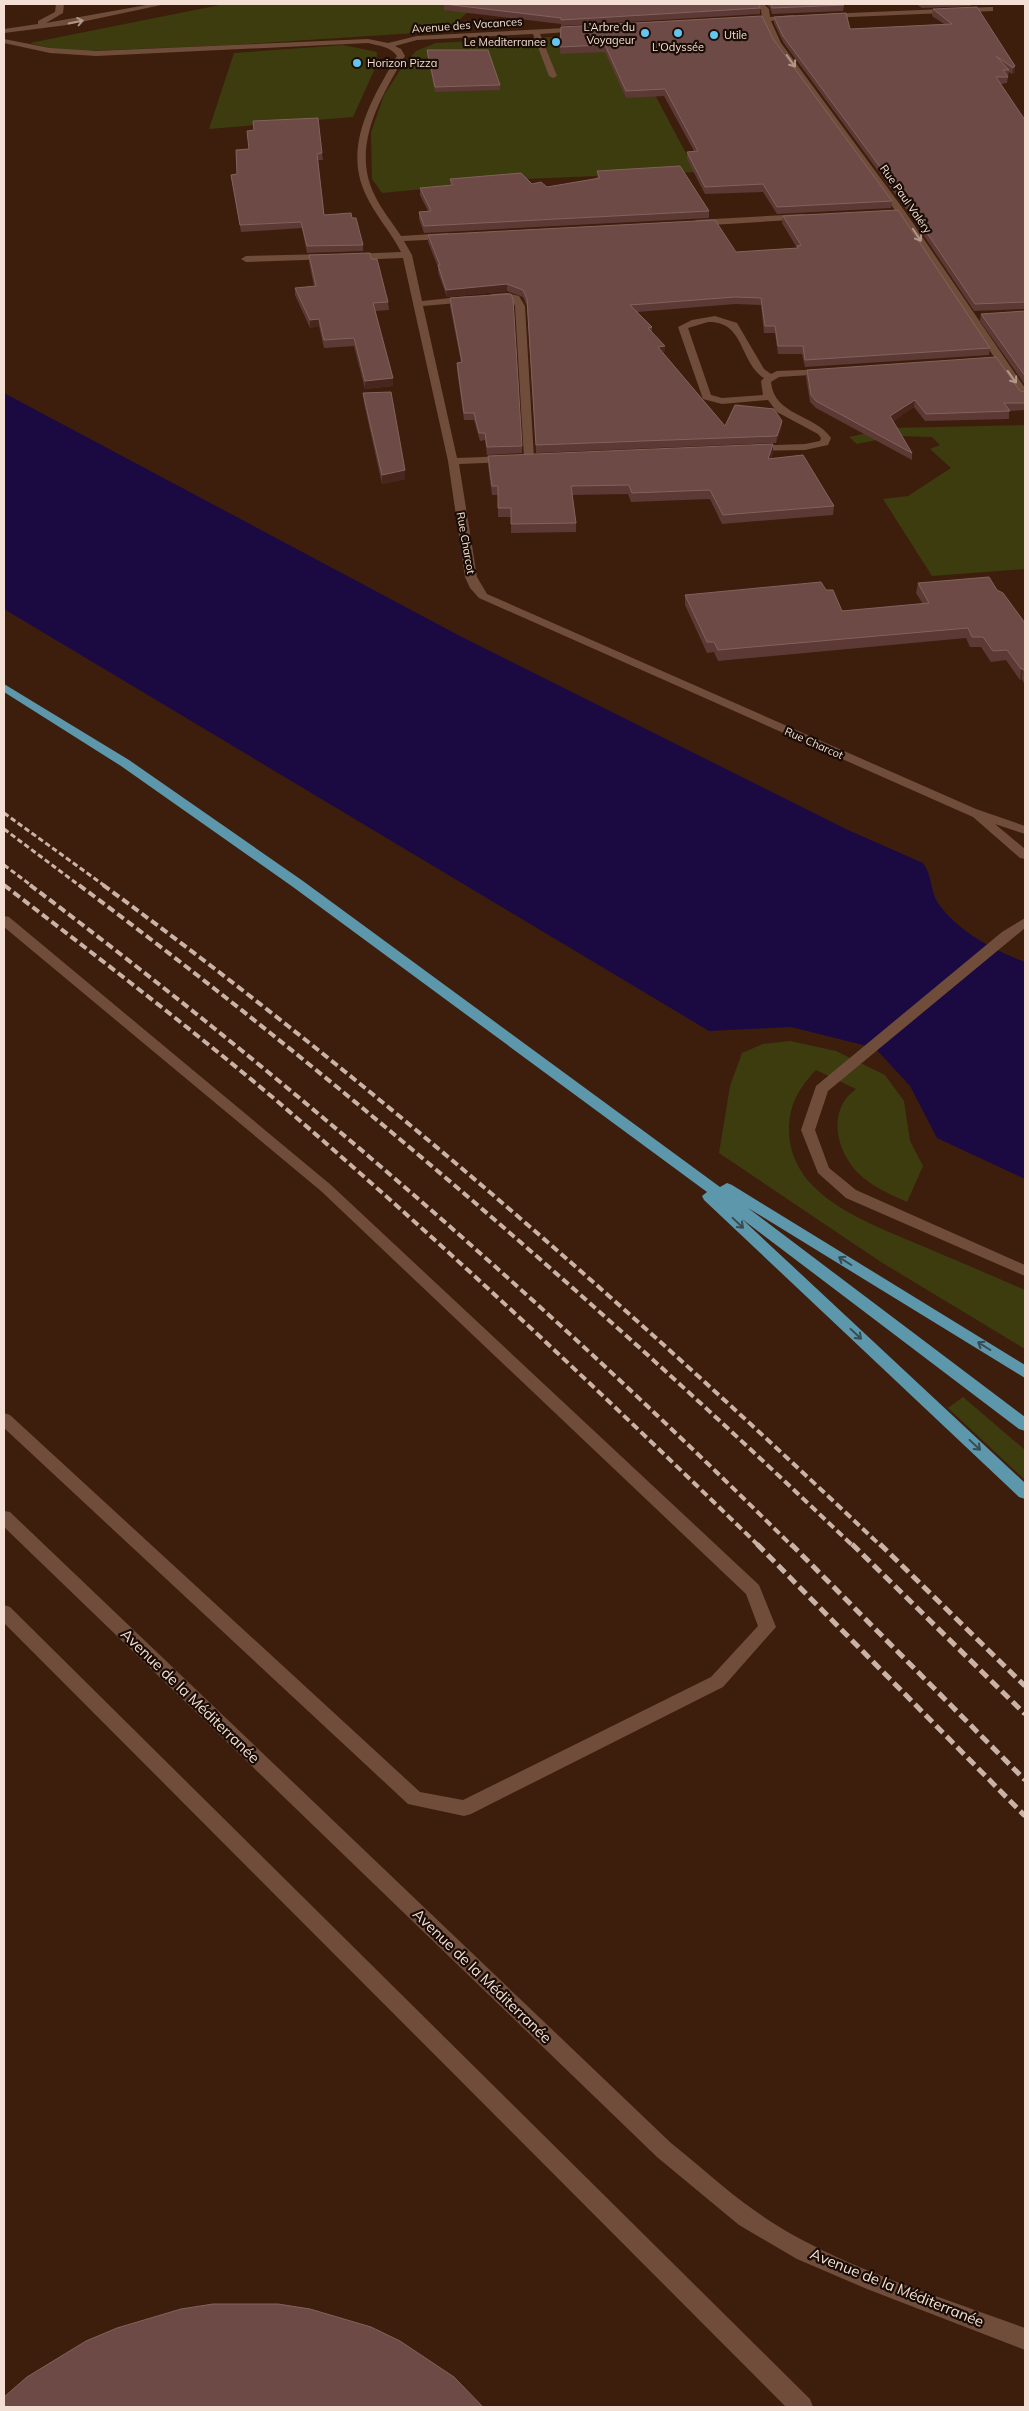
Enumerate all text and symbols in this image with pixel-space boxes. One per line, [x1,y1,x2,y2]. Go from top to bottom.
street label: Avenue des Vacances [411,14,523,36]
one-way arrow [68,16,84,26]
place label: L’Arbre du Voyageur [583,20,635,47]
marker: L’Arbre du Voyageur [639,27,651,39]
marker: L'Odyssée [672,27,684,39]
place label: Utile [724,28,747,42]
marker: Utile [708,29,720,41]
place label: Le Mediterranee [464,35,546,49]
marker: Le Mediterranee [550,36,562,48]
place label: L'Odyssée [652,40,704,54]
one-way arrow [785,54,796,67]
place label: Horizon Pizza [367,56,437,70]
marker: Horizon Pizza [351,57,363,69]
street label: Rue Paul Valéry [877,162,935,236]
one-way arrow [912,228,922,242]
one-way arrow [1007,370,1017,384]
street label: Rue Charcot [454,511,478,575]
street label: Rue Charcot [783,724,846,762]
one-way arrow [731,1217,744,1229]
one-way arrow [839,1256,853,1266]
one-way arrow [850,1328,862,1340]
one-way arrow [977,1341,991,1351]
one-way arrow [968,1439,981,1451]
street label: Avenue de la Méditerranée [117,1624,264,1767]
street label: Avenue de la Méditerranée [409,1904,556,2047]
street label: Avenue de la Méditerranée [808,2244,987,2331]

